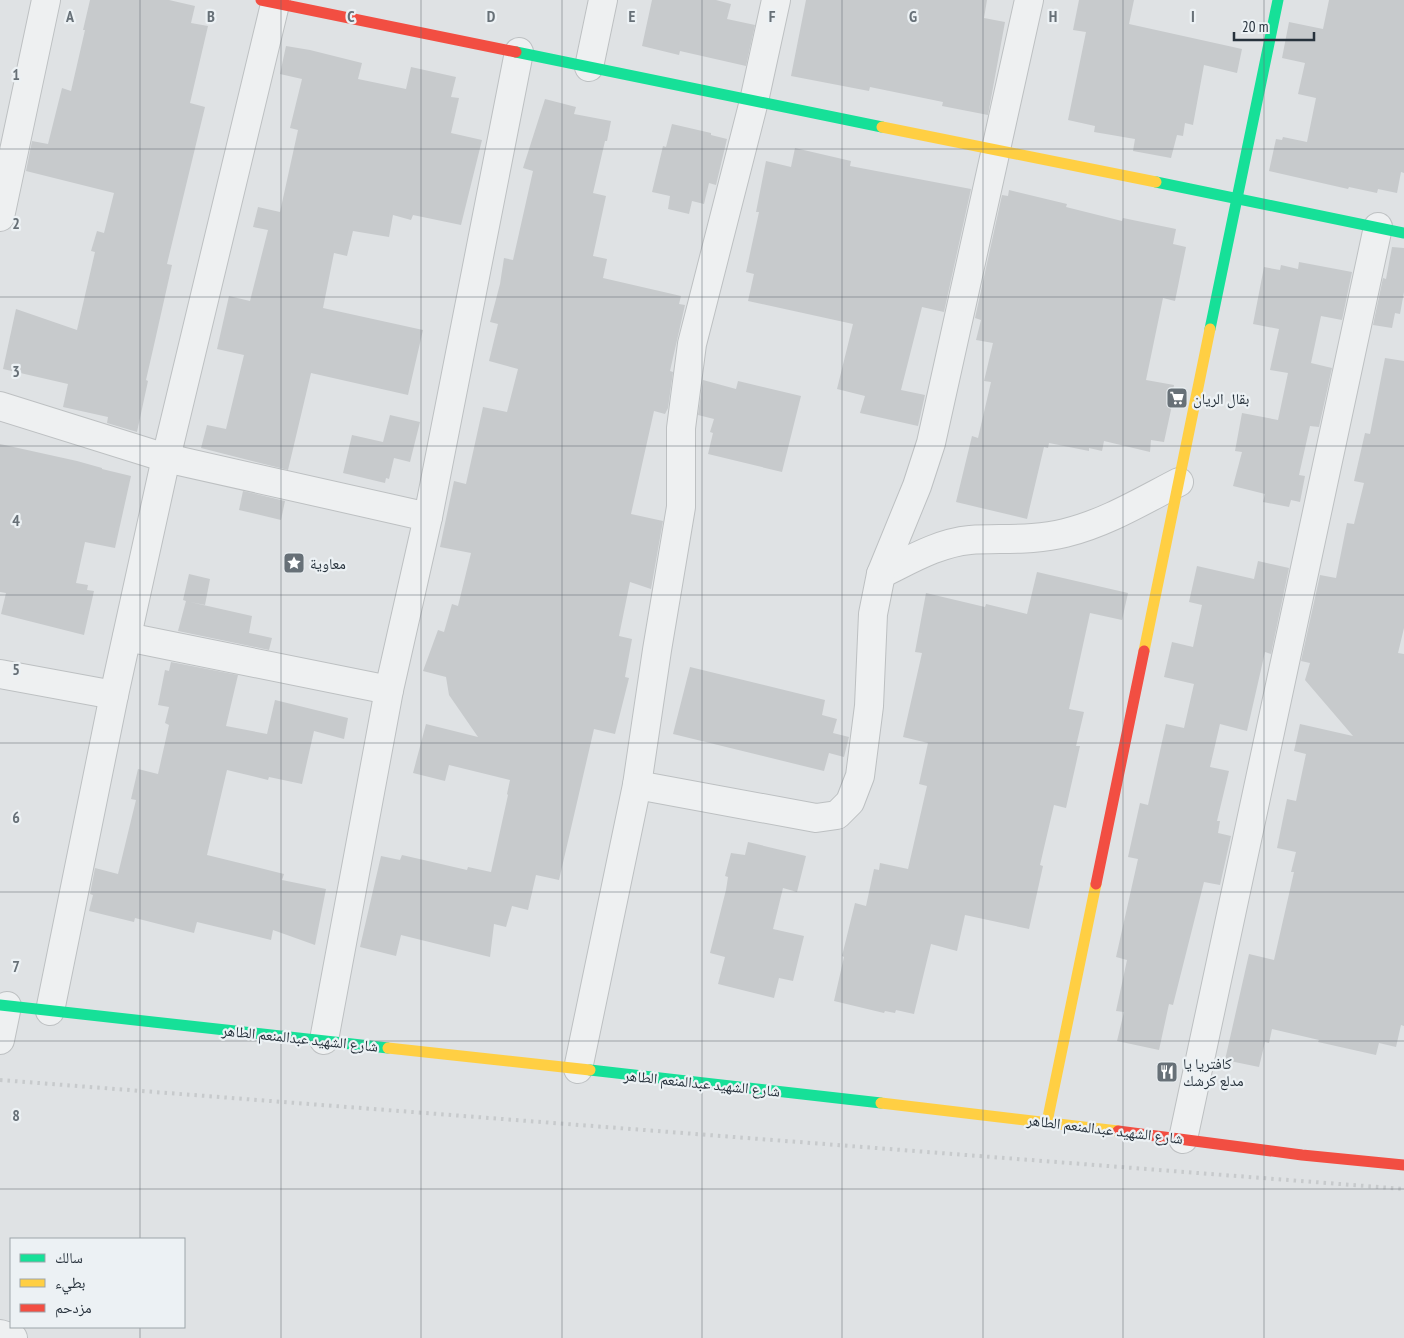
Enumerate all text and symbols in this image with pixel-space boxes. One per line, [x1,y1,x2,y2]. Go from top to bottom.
text: A [65,6,75,26]
text: B [207,6,215,26]
text: C [347,6,355,26]
text: D [487,6,496,26]
text: E [629,6,636,26]
text: F [769,6,776,26]
text: G [909,6,917,26]
text: H [1049,6,1057,26]
text: I [1191,6,1195,26]
scale bar [1234,10,1314,42]
text: 20 m [1242,17,1268,36]
text: 1 [12,64,20,84]
text: 2 [12,213,20,233]
text: 3 [12,361,20,381]
supermarket icon: بقال الريان [1165,386,1189,410]
place label: بقال الريان [1193,389,1249,409]
text: 4 [12,510,20,530]
place icon: معاوية [282,551,306,575]
place label: معاوية [310,554,346,573]
text: 5 [12,659,20,679]
text: 6 [12,807,20,827]
text: 7 [12,956,20,976]
street label: شارع الشهيد عبدالمنعم الطاهر [220,1020,379,1057]
place label: كافتريا يا مدلع كرشك [1183,1054,1244,1091]
restaurant icon: كافتريا يا مدلع كرشك [1155,1060,1179,1084]
street label: شارع الشهيد عبدالمنعم الطاهر [622,1065,781,1102]
text: 8 [12,1105,20,1125]
street label: شارع الشهيد عبدالمنعم الطاهر [1025,1110,1184,1149]
legend [10,1238,185,1328]
text: سالك [55,1248,83,1267]
text: بطيء [55,1273,85,1295]
text: مزدحم [55,1298,92,1318]

